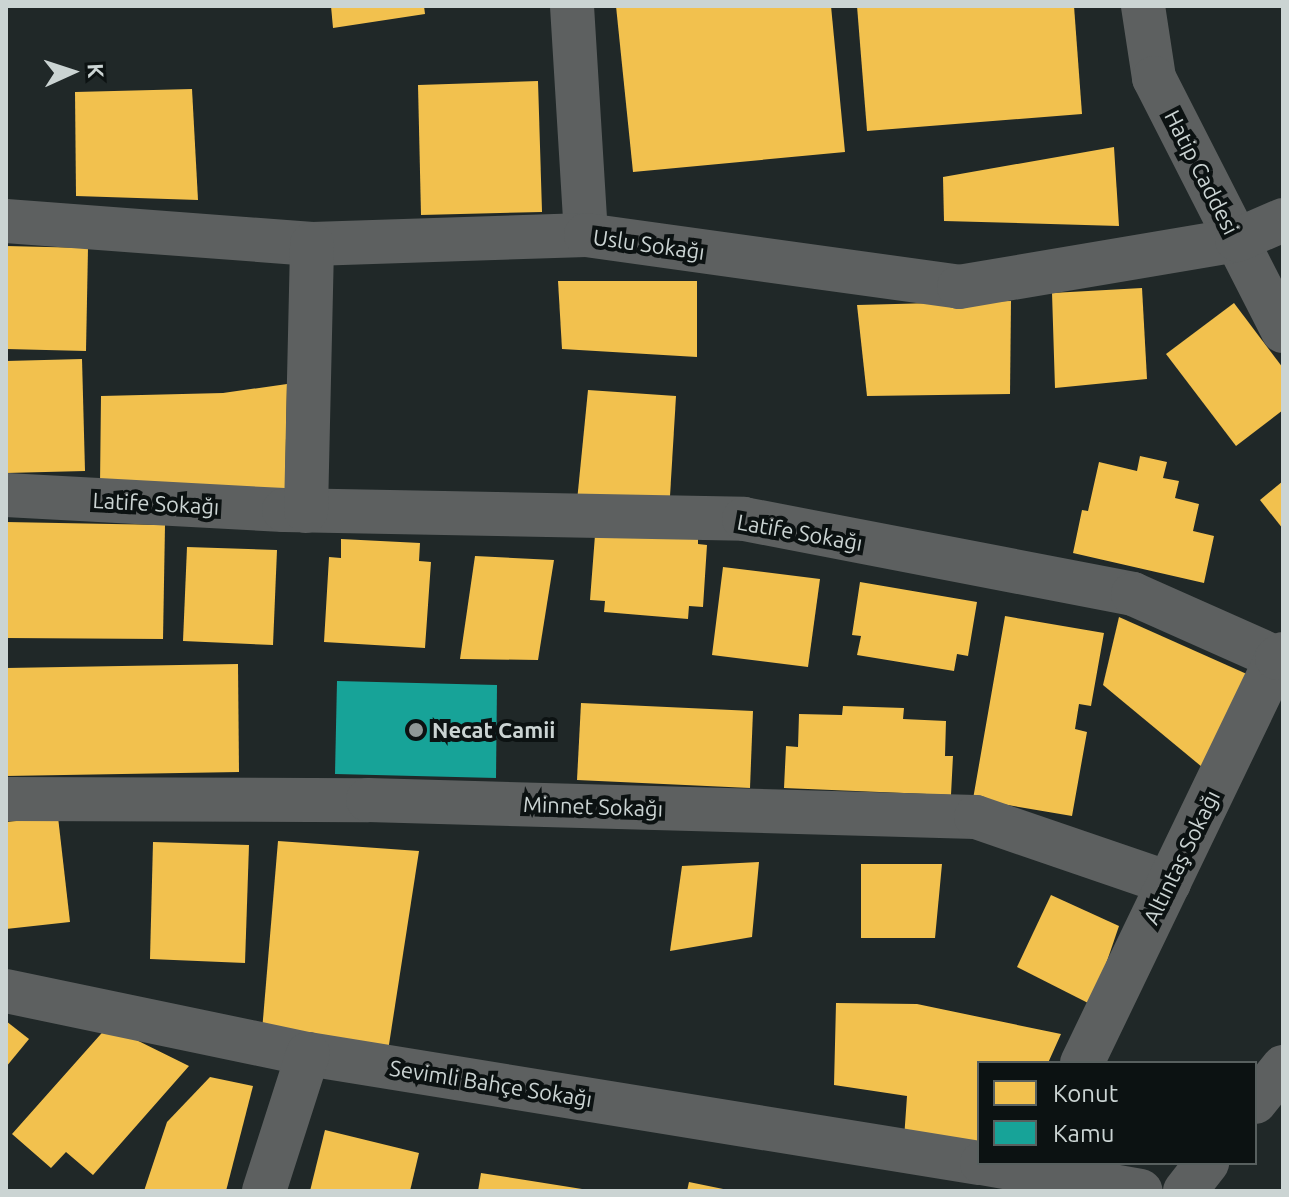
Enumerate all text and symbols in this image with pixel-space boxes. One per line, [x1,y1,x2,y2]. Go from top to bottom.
north arrow [32,32,112,112]
text: K [84,63,109,79]
street label: Hatip Caddesi [1159,105,1245,239]
street label: Uslu Sokağı [591,223,707,265]
street label: Latife Sokağı [92,486,220,520]
street label: Latife Sokağı [735,508,865,556]
place label: Necat Camii [432,717,555,743]
marker: Necat Camii [407,721,425,739]
street label: Altıntaş Sokağı [1137,786,1225,928]
street label: Minnet Sokağı [522,790,664,822]
street label: Sevimli Bahçe Sokağı [388,1054,594,1112]
legend [977,1061,1257,1165]
text: Konut [1053,1080,1118,1107]
text: Kamu [1053,1120,1114,1147]

